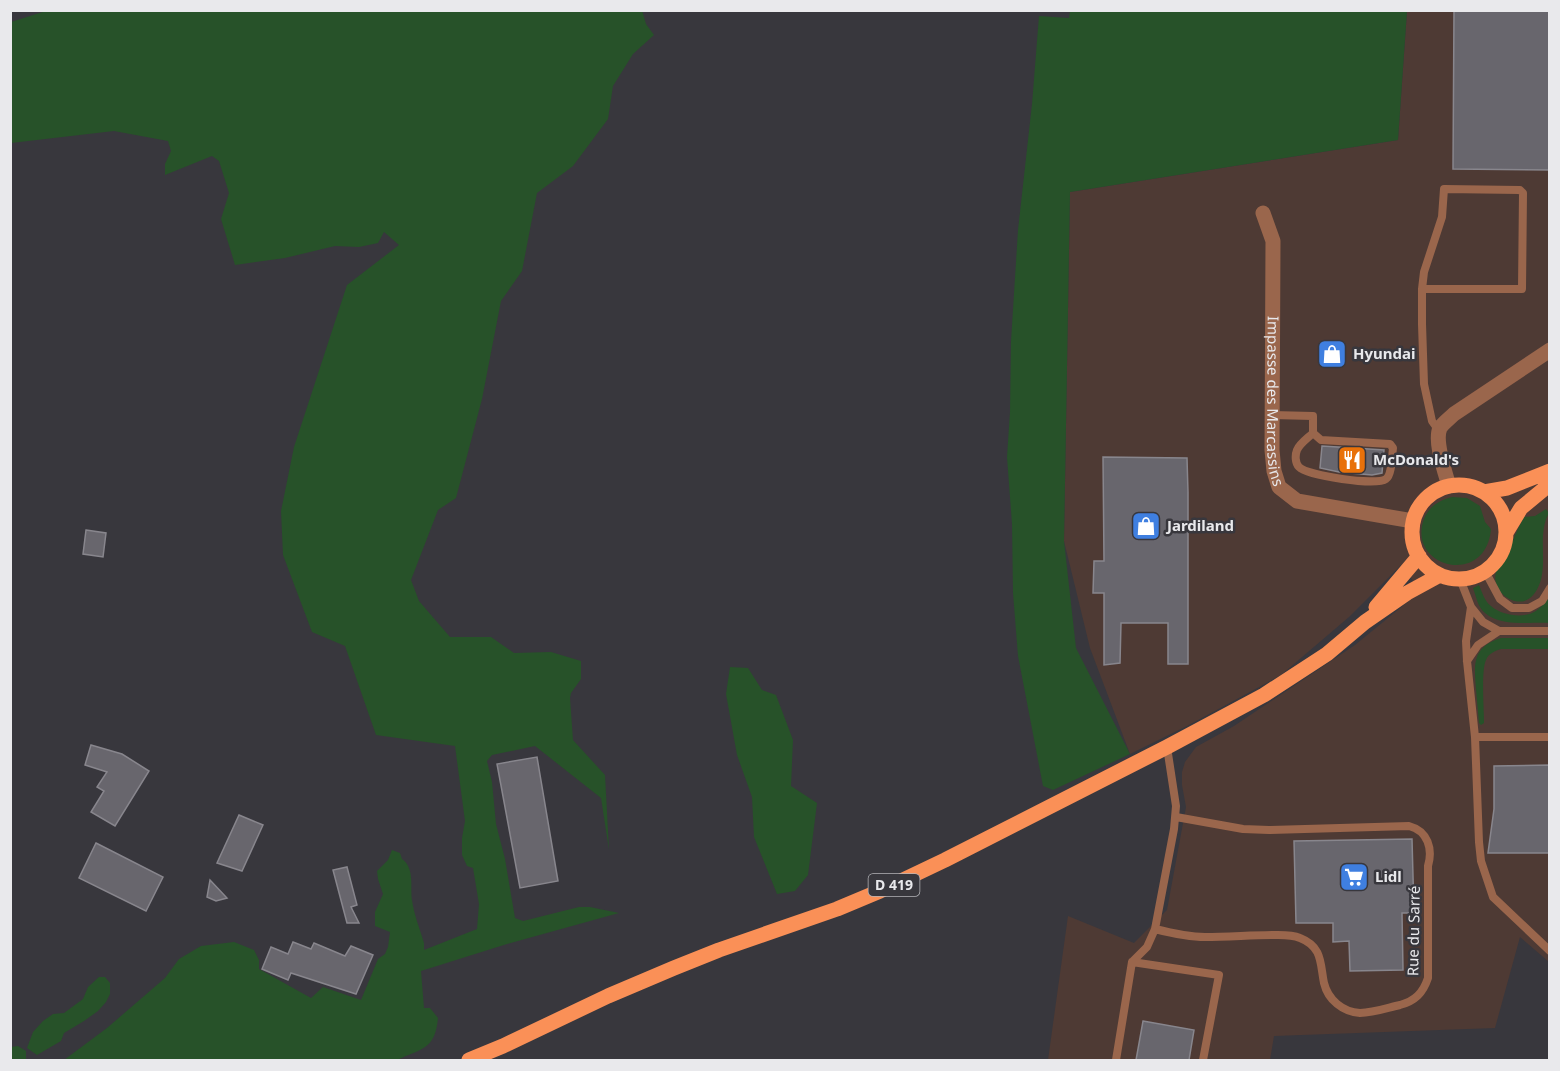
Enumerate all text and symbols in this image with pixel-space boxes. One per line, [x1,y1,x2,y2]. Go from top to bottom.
street label: Impasse des Marcassins [1263,316,1289,488]
shop icon: Hyundai [1316,338,1348,370]
place label: Hyundai [1353,343,1416,363]
restaurant icon: McDonald's [1336,444,1368,476]
place label: McDonald's [1373,449,1459,469]
shop icon: Jardiland [1130,510,1162,542]
place label: Jardiland [1165,515,1234,535]
supermarket icon: Lidl [1338,861,1370,893]
place label: Lidl [1375,866,1402,886]
road number: D 419 [868,874,920,896]
street label: Rue du Sarré [1402,886,1424,976]

